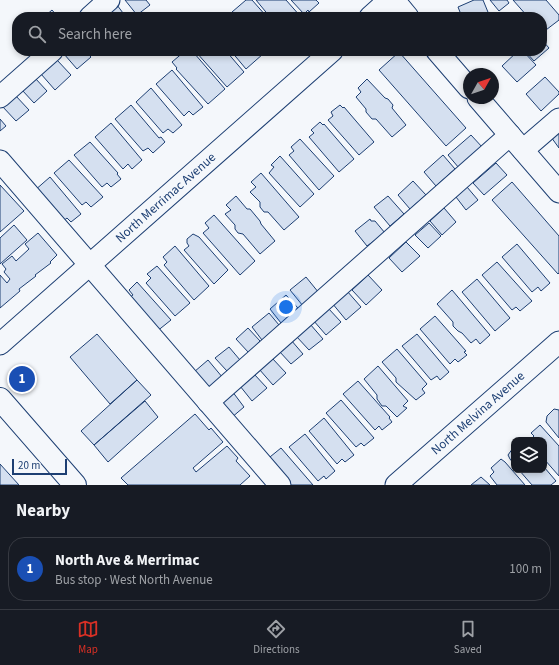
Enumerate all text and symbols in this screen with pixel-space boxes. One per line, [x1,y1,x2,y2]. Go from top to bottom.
search box [12,12,547,56]
icon: search [26,23,48,45]
text: Search here [58,24,132,45]
north arrow [463,68,499,104]
street label: North Merrimac Avenue [112,149,220,247]
your location [276,297,296,317]
pin: 1 [9,364,35,394]
street label: North Melvina Avenue [427,367,529,459]
map controls [511,437,547,473]
button: layers [511,437,547,473]
scale bar [12,457,67,476]
text: 20 m [18,458,40,473]
text: Nearby [16,499,70,523]
text: North Ave & Merrimac [55,550,200,571]
text: 1 [27,560,33,578]
text: 100 m [509,560,542,578]
text: Bus stop · West North Avenue [55,571,213,589]
tab: Map [77,618,99,657]
tab: Directions [253,618,300,657]
tab: Saved [454,618,482,657]

